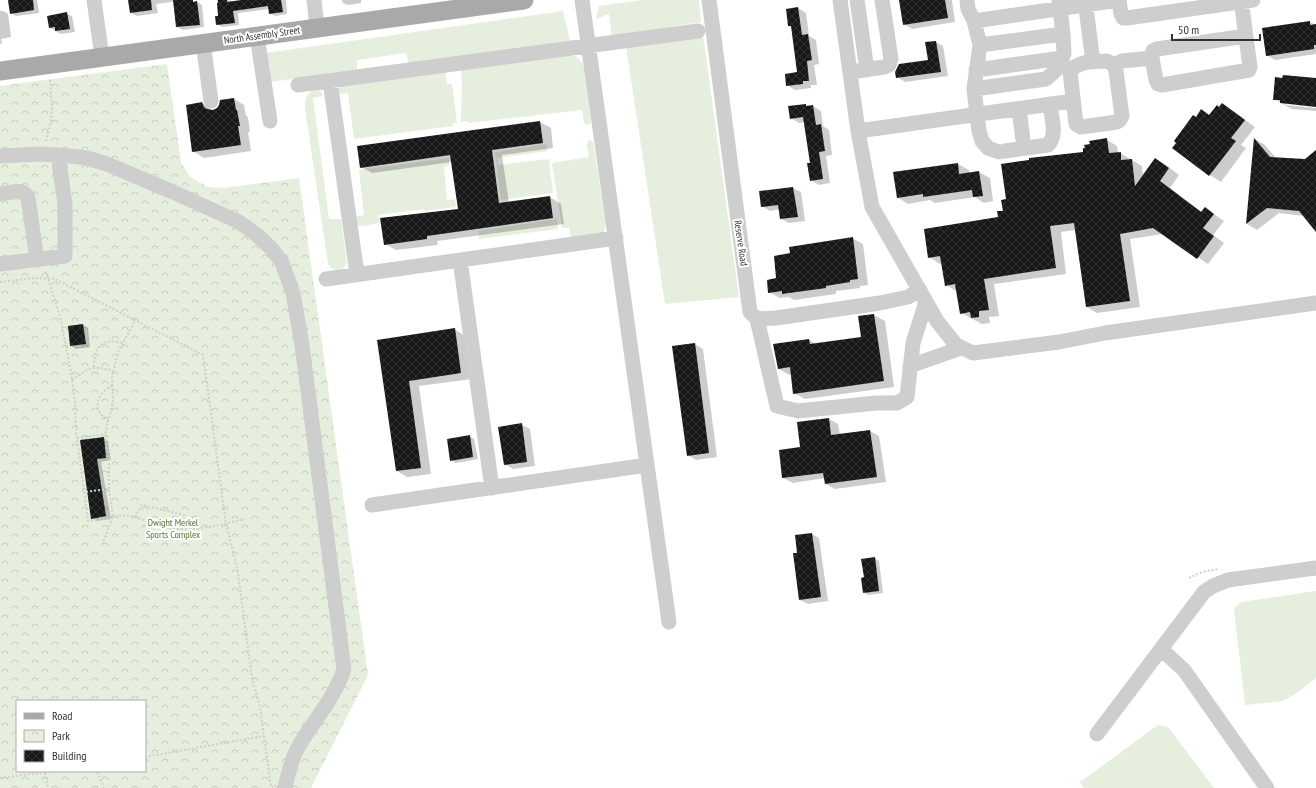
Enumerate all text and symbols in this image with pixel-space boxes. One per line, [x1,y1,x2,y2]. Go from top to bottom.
scale bar [1172,16,1260,42]
text: 50 m [1178,22,1199,37]
street label: North Assembly Street [223,23,301,47]
street label: Reserve Road [731,219,751,267]
park label: Dwight Merkel Sports Complex [146,516,200,541]
legend [16,700,146,772]
text: Road [52,708,72,723]
text: Park [52,728,70,743]
text: Building [52,748,87,763]

